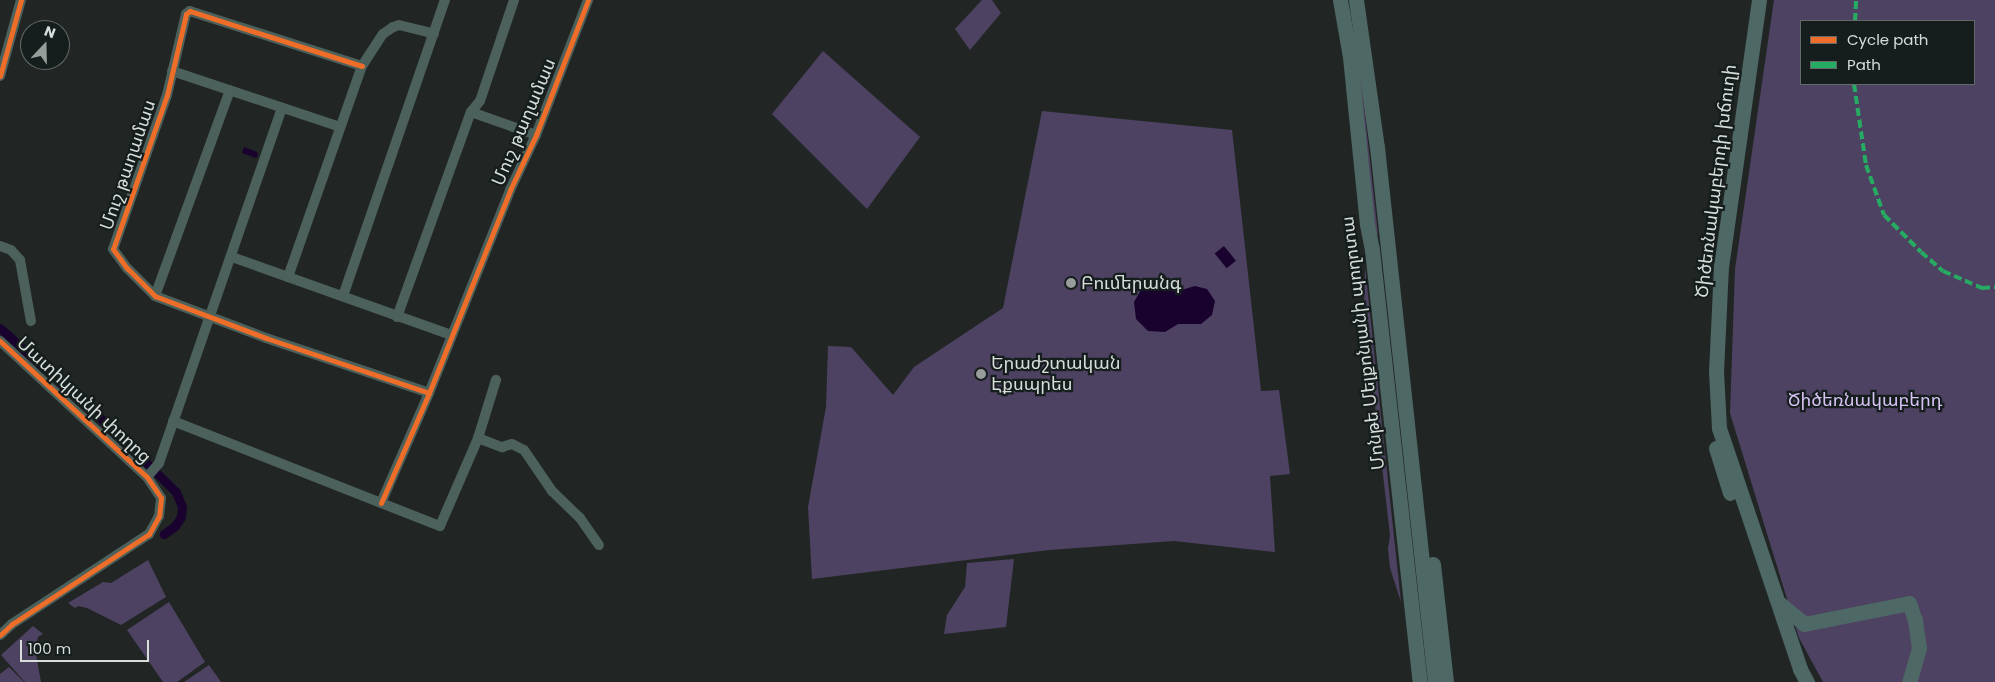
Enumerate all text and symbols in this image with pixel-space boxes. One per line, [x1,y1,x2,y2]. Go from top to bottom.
north arrow [20,20,70,70]
legend [1800,20,1975,85]
text: N [42,21,59,43]
text: Cycle path [1847,29,1928,50]
text: Path [1847,54,1881,75]
street label: Մուշ թաղամաս [487,55,561,189]
street label: Ծիծեռնակաբերդի խճուղի [1691,63,1741,299]
street label: Մուշ թաղամաս [96,97,160,233]
street label: Մոնթե Մելքոնյանի պողոտա [1337,215,1389,471]
place label: Բումերանգ [1081,272,1181,294]
marker: Բումերանգ [1065,277,1077,289]
street label: Մատիկյանի փողոց [12,332,156,468]
place label: Երաժշտական Էքսպրես [991,353,1121,396]
marker: Երաժշտական Էքսպրես [975,368,987,380]
park label: Ծիծեռնակաբերդ [1788,389,1942,411]
scale bar [22,630,151,662]
text: 100 m [28,638,71,659]

